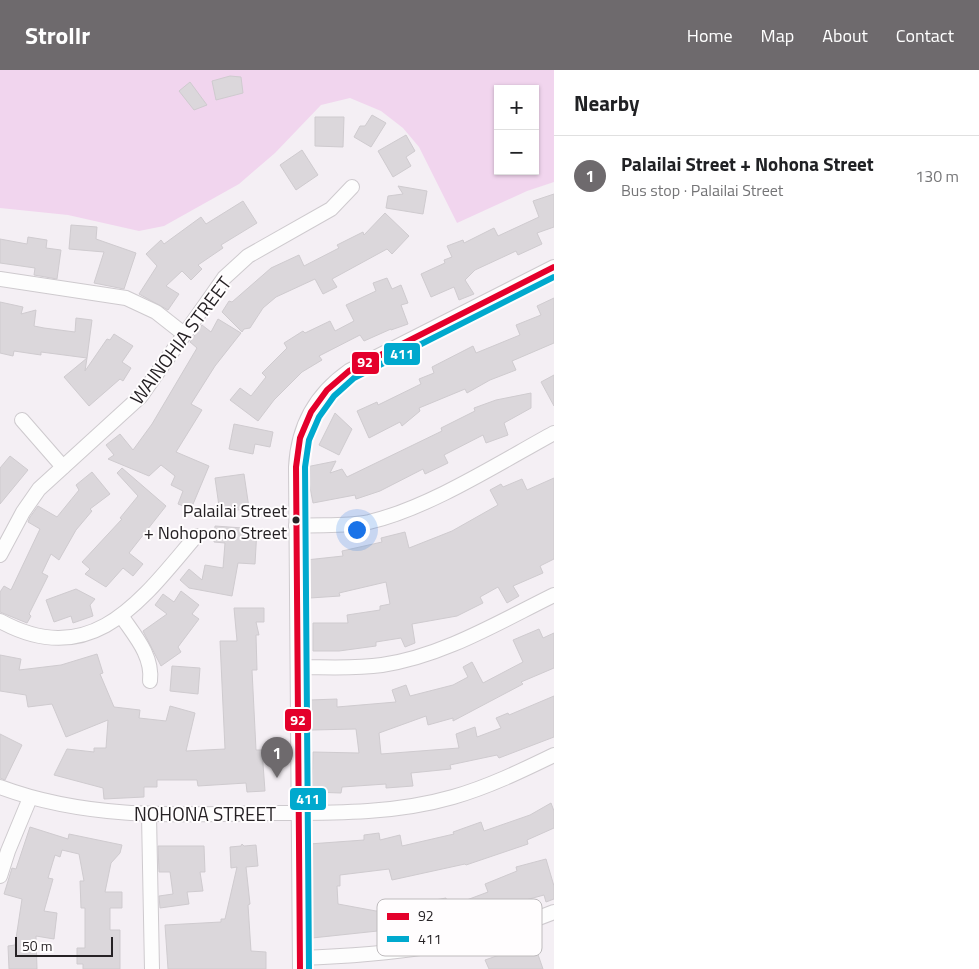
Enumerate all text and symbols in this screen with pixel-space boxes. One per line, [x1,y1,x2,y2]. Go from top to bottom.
text: Strollr [25,17,90,53]
text: Home [687,22,733,49]
text: Map [761,22,794,49]
text: About [822,22,868,49]
text: Contact [896,22,954,49]
map controls [494,85,539,175]
button: + [494,85,539,130]
text: Nearby [574,87,639,119]
button: − [494,130,539,175]
text: Palailai Street + Nohona Street [621,149,874,178]
text: 1 [586,164,594,188]
text: 130 m [915,164,959,188]
text: Bus stop · Palailai Street [621,178,783,202]
street label: WAINOHIA STREET [122,270,238,410]
line badge: 411 [383,342,421,366]
text: 411 [390,343,414,364]
line badge: 92 [351,351,380,375]
text: 92 [357,351,373,372]
place label: Palailai Street + Nohopono Street [144,497,288,546]
marker: Palailai Street + Nohopono Street [291,515,301,525]
your location [344,517,370,543]
line badge: 92 [284,708,312,732]
text: 92 [290,709,306,730]
pin: 1 [261,737,293,778]
line badge: 411 [289,787,327,811]
text: 411 [296,788,320,809]
street label: NOHONA STREET [134,799,276,828]
legend [377,899,542,956]
text: 92 [418,905,434,926]
text: 411 [418,928,442,949]
scale bar [15,934,112,957]
text: 50 m [22,935,52,956]

